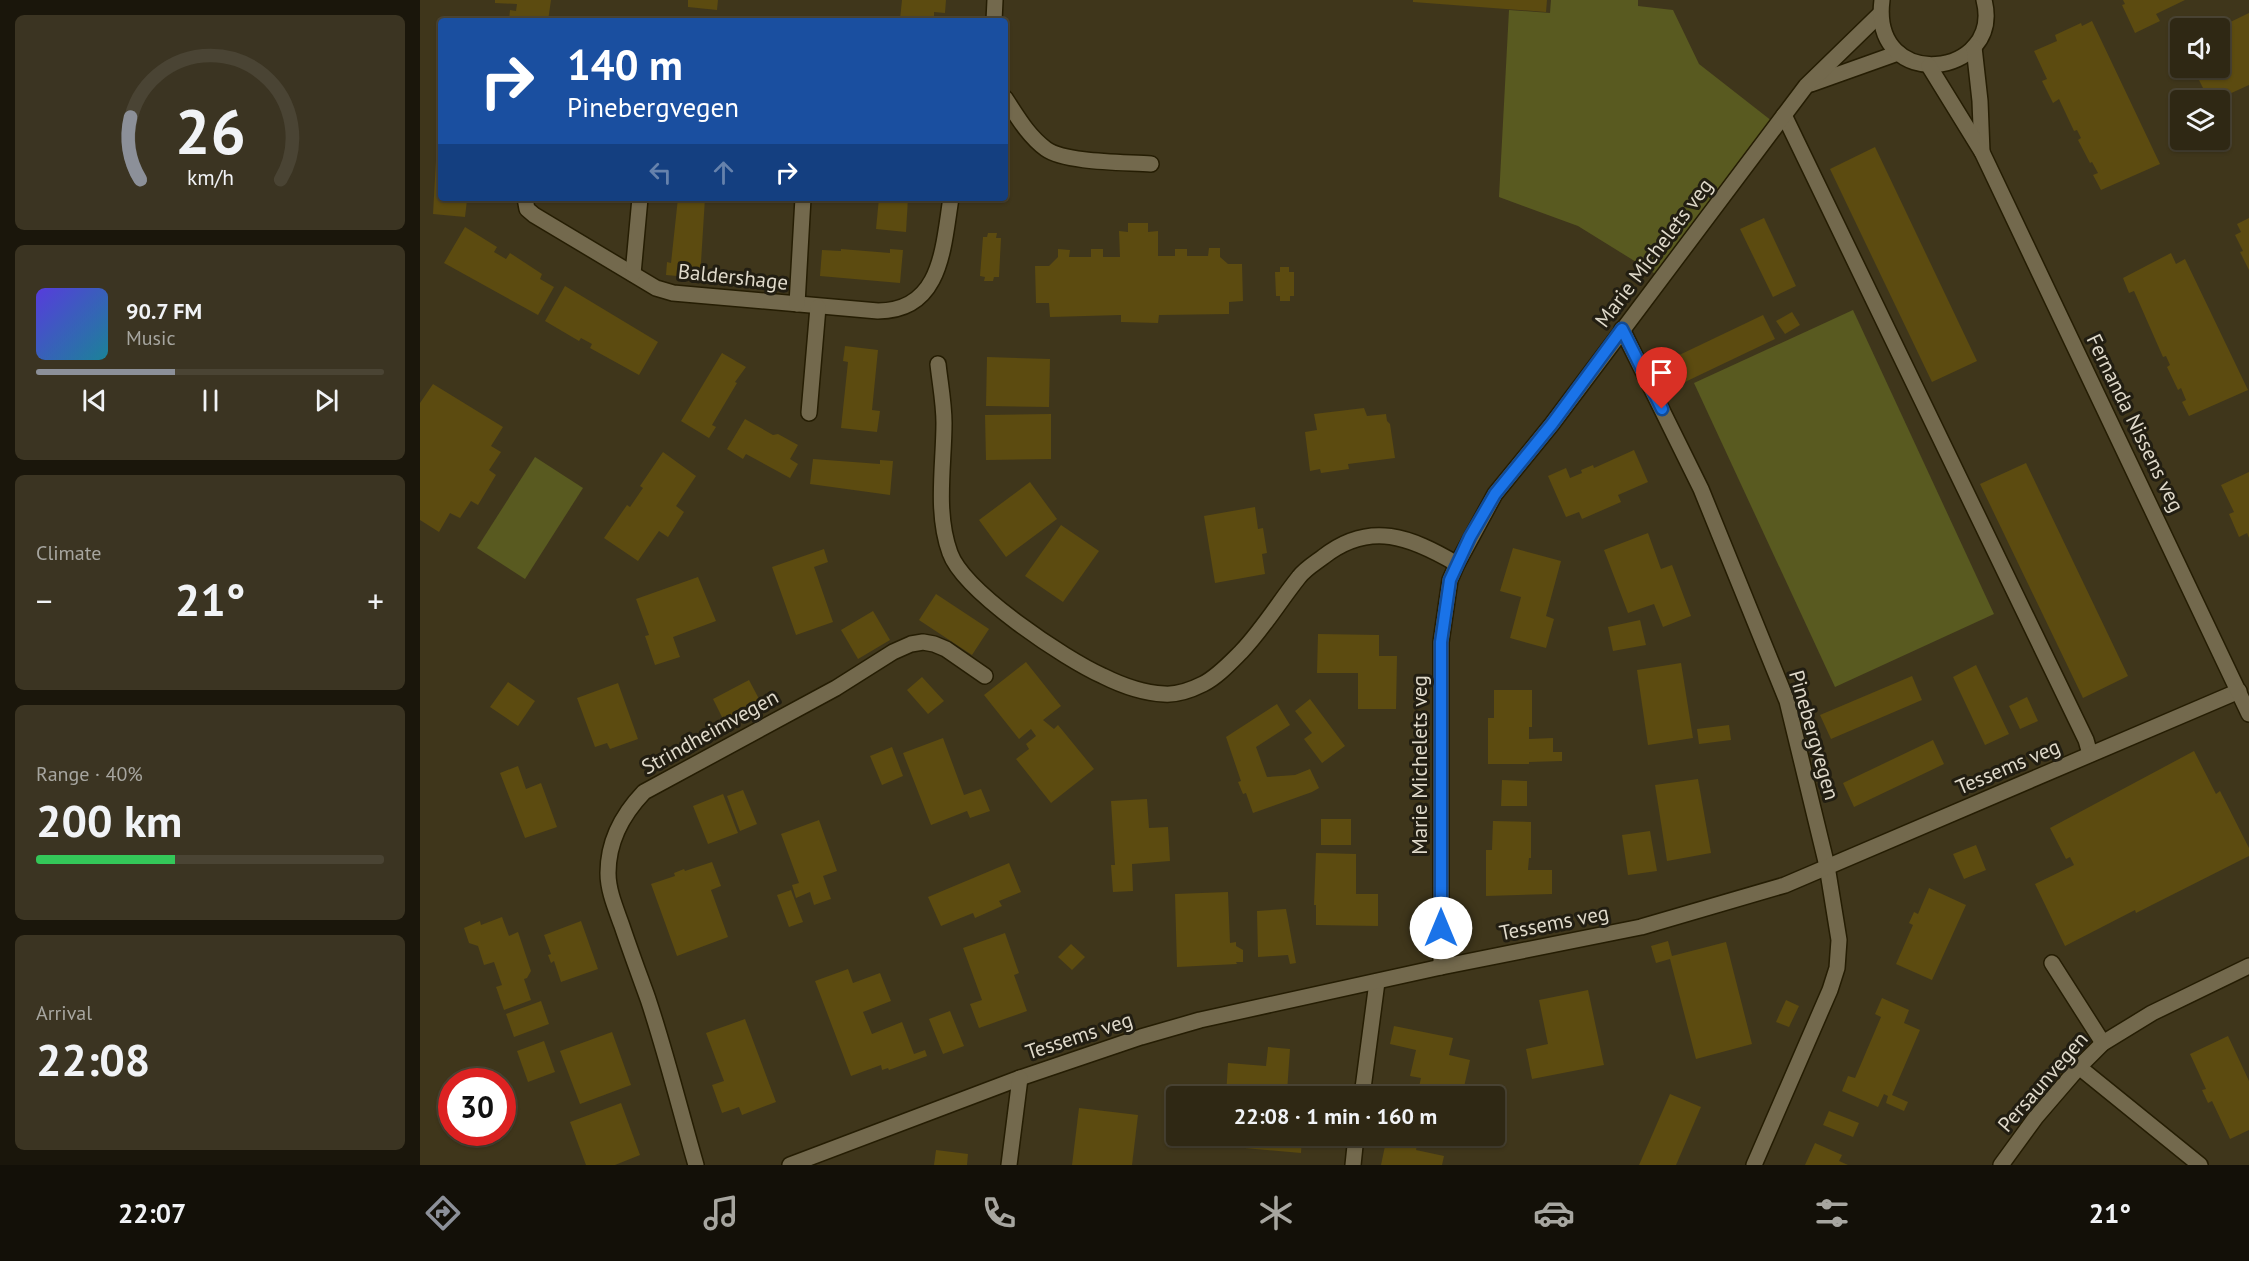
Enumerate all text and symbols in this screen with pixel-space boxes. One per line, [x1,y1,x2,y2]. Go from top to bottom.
map controls [2170,18,2230,150]
button: sound [2170,18,2230,78]
text: 140 m [567,37,683,92]
icon: right [468,42,546,120]
text: 26 [175,90,245,171]
text: Pinebergvegen [567,90,739,124]
button: layers [2170,90,2230,150]
icon: left [644,156,677,189]
icon: ahead [707,156,740,189]
icon: right [770,156,803,189]
text: km/h [186,163,233,191]
street label: Marie Michelets veg [1589,173,1718,333]
street label: Baldershage [677,257,789,296]
text: 90.7 FM [126,297,202,325]
text: Music [126,325,175,351]
street label: Fernanda Nissens veg [2081,329,2190,516]
pin [1636,347,1687,409]
icon: arrive [1645,356,1678,389]
icon: previous [78,384,111,417]
icon: pause [194,384,227,417]
icon: next [310,384,343,417]
text: Climate [36,540,102,566]
text: 21° [175,570,245,628]
text: − [36,579,53,622]
text: + [367,579,384,622]
street label: Pinebergvegen [1783,667,1846,803]
street label: Marie Michelets veg [1406,675,1433,855]
street label: Strindheimvegen [637,683,783,780]
street label: Tessems veg [1952,732,2064,801]
text: Range · 40% [36,761,143,787]
text: 200 km [36,791,182,849]
position arrow [1409,896,1473,960]
street label: Tessems veg [1497,899,1611,946]
text: Arrival [36,1000,92,1026]
street label: Tessems veg [1022,1006,1136,1065]
street label: Persaunvegen [1992,1026,2094,1138]
text: 22:08 [36,1030,150,1088]
speed limit sign: 30 [438,1068,516,1146]
text: 22:08 · 1 min · 160 m [1234,1102,1437,1130]
icon: directions [422,1192,464,1234]
icon: music [700,1192,742,1234]
icon: phone [978,1192,1020,1234]
icon: climate [1255,1192,1297,1234]
icon: car [1533,1192,1575,1234]
icon: filters [1811,1192,1853,1234]
text: 22:07 [118,1196,186,1230]
text: 21° [2089,1196,2131,1230]

